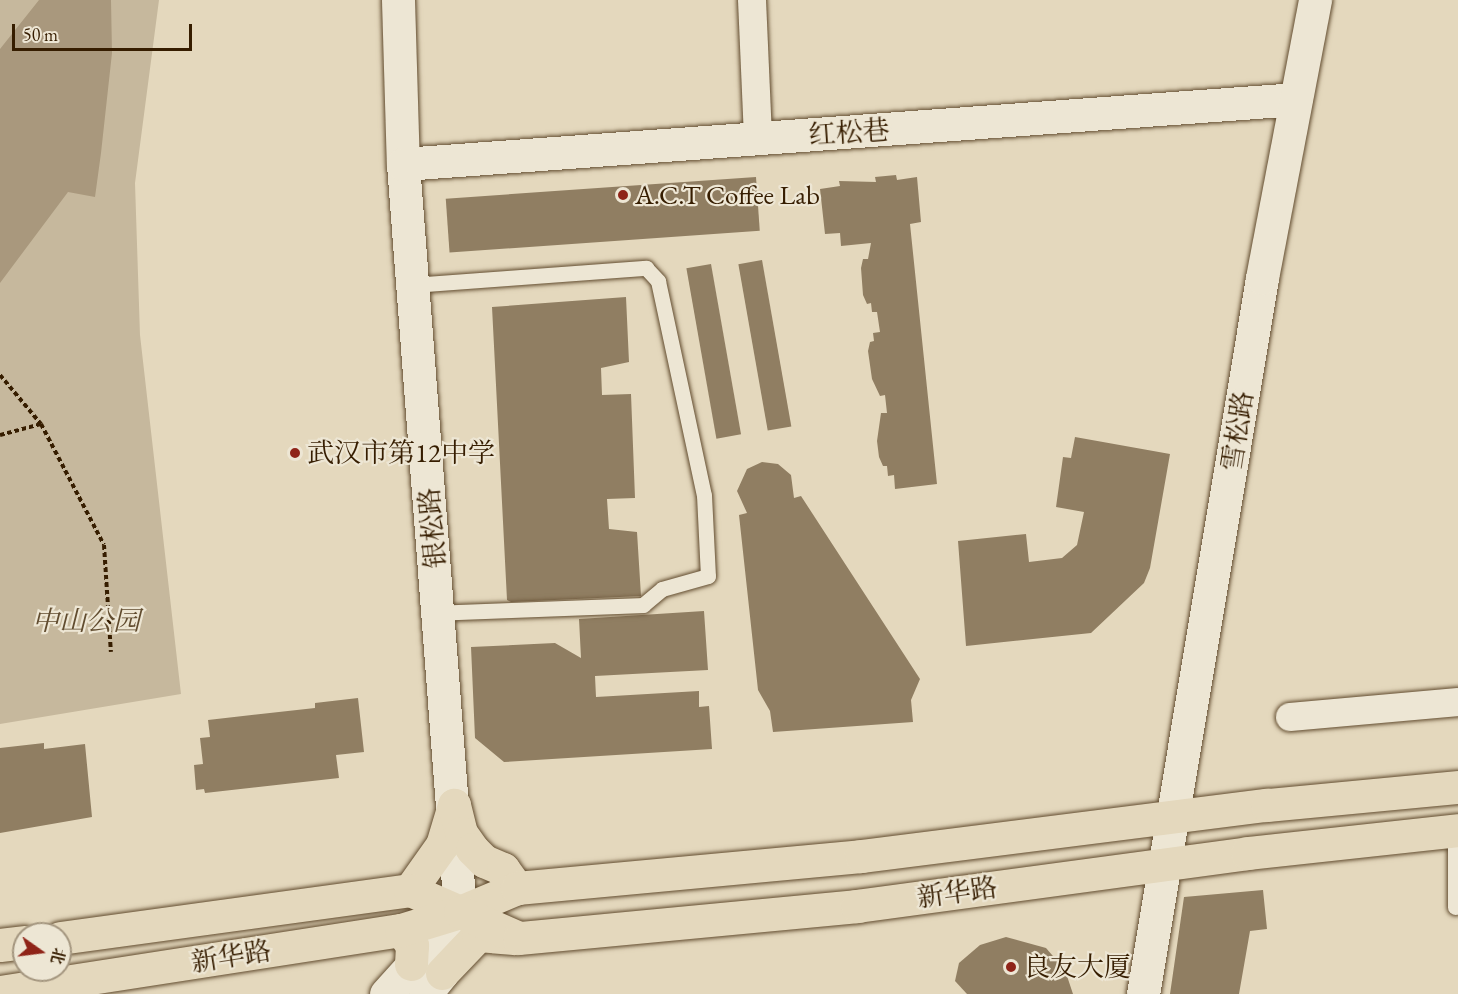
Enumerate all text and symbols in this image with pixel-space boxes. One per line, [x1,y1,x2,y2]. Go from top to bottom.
scale bar [15,12,195,50]
text: 50 m [23,23,58,46]
street label: 红松巷 [807,113,891,151]
place label: A.C.T Coffee Lab [635,179,820,211]
marker: A.C.T Coffee Lab [616,188,630,202]
street label: 雪松路 [1215,388,1259,474]
place label: 武汉市第12中学 [307,437,495,469]
marker: 武汉市第12中学 [288,446,302,460]
street label: 银松路 [412,486,452,570]
park label: 中山公园 [32,605,140,637]
street label: 新华路 [915,870,999,914]
north arrow [12,922,72,982]
street label: 新华路 [188,934,274,978]
text: 北 [46,946,70,966]
place label: 良友大厦 [1023,951,1131,983]
marker: 良友大厦 [1004,960,1018,974]

